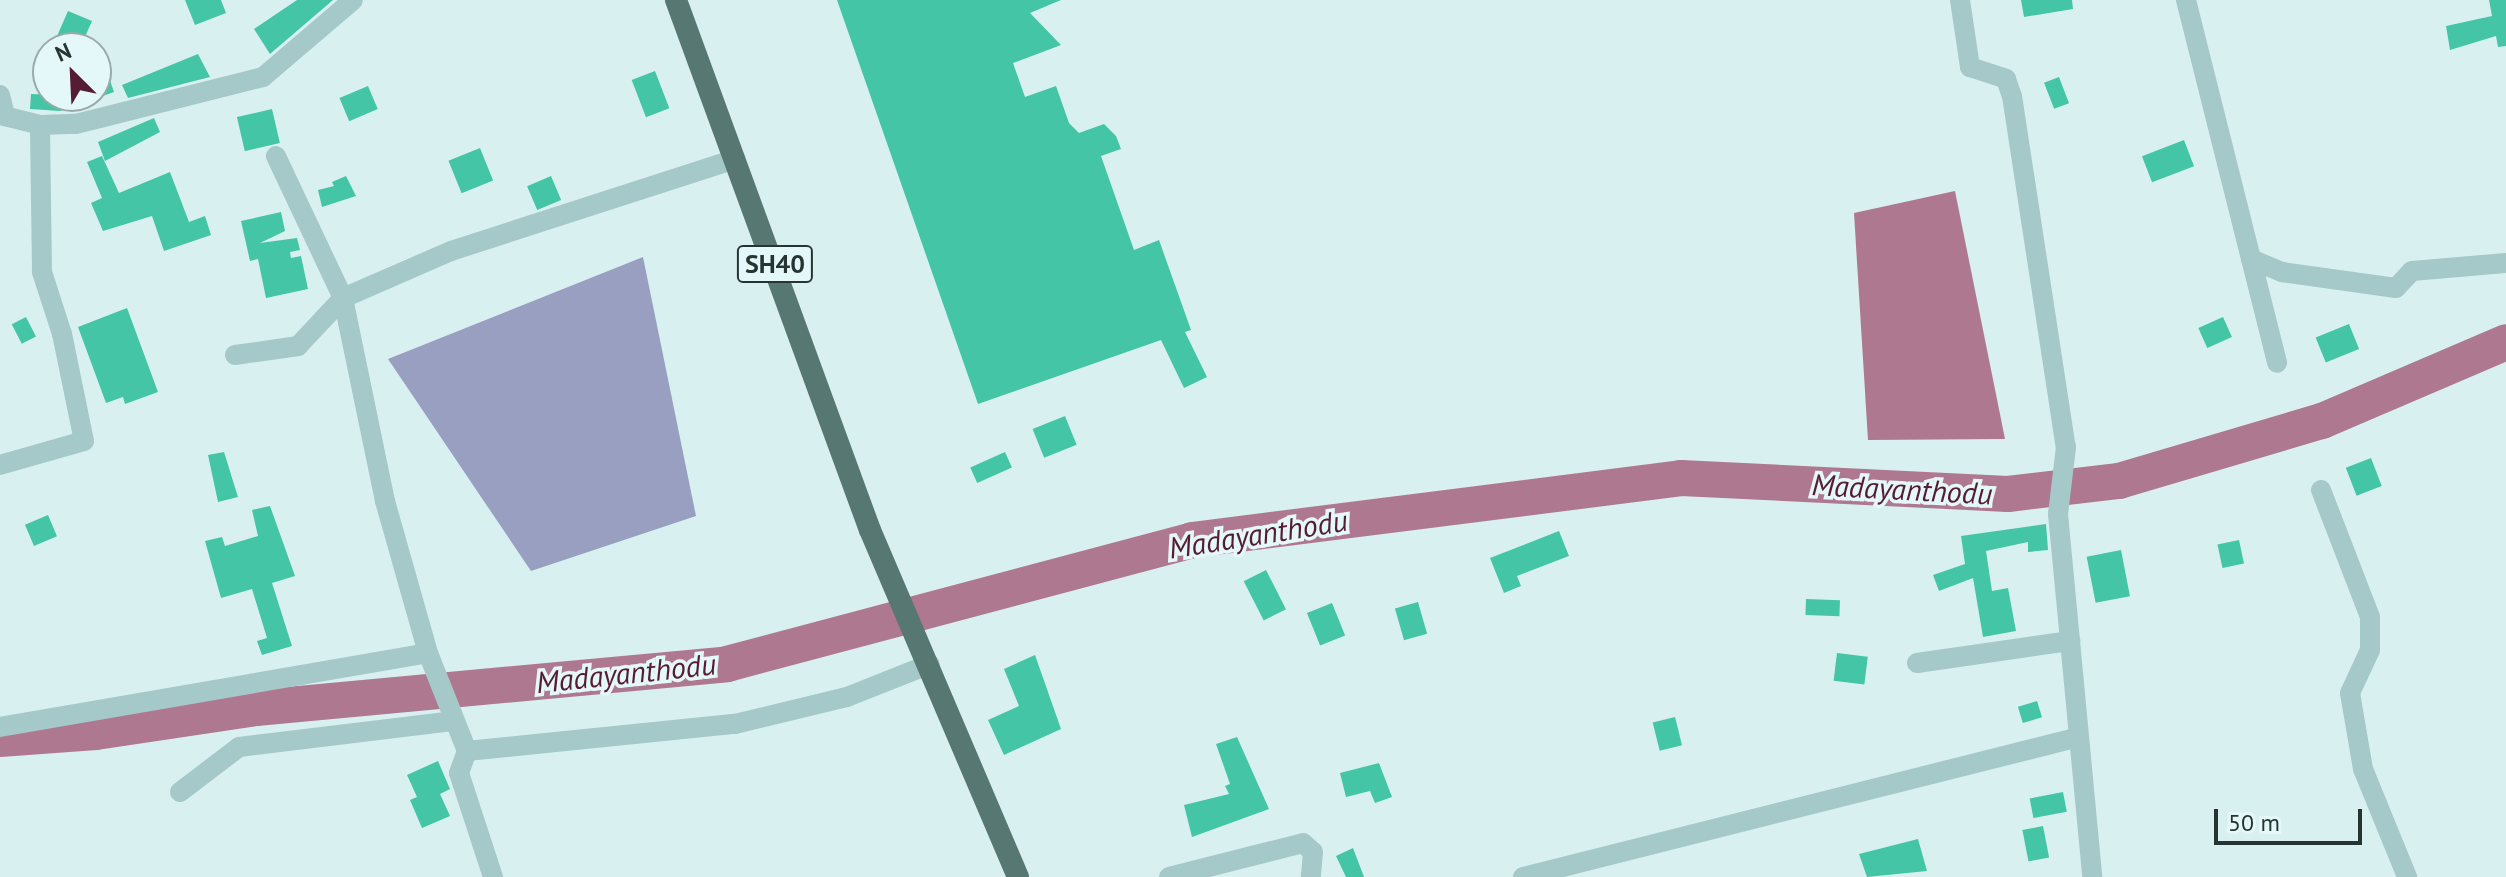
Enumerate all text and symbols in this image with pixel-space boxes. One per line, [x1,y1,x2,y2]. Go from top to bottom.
north arrow [32,32,112,112]
text: N [51,36,75,68]
road number: SH40 [735,242,815,286]
water label: Madayanthodu [1811,466,1993,512]
water label: Madayanthodu [1166,502,1350,566]
water label: Madayanthodu [534,646,718,700]
scale bar [2218,793,2366,843]
text: 50 m [2228,807,2280,838]

